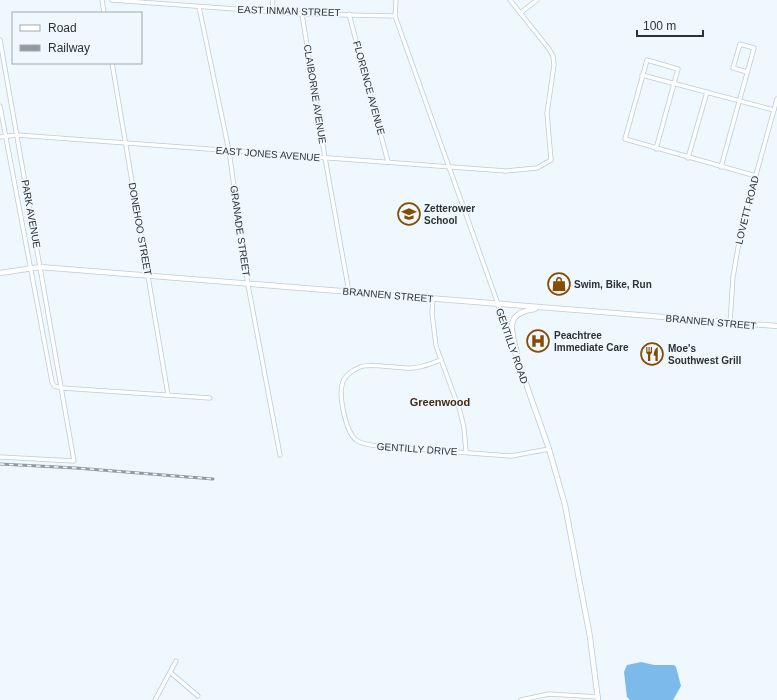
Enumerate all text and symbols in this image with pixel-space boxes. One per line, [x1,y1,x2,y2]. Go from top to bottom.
street label: EAST INMAN STREET [237,4,341,18]
legend [12,12,142,64]
scale bar [637,12,703,38]
text: 100 m [643,19,676,33]
text: Road [48,21,77,35]
street label: FLORENCE AVENUE [351,40,387,137]
text: Railway [48,41,90,55]
street label: CLAIBORNE AVENUE [302,44,328,145]
street label: EAST JONES AVENUE [215,145,321,163]
street label: LOVETT ROAD [733,175,761,245]
street label: PARK AVENUE [20,179,42,249]
street label: DONEHOO STREET [126,182,154,276]
street label: GRANADE STREET [228,185,252,277]
school or university icon: Zetterower School [396,201,422,227]
place label: Zetterower School [424,203,475,226]
shop icon: Swim, Bike, Run [546,271,572,297]
place label: Swim, Bike, Run [574,279,652,290]
street label: BRANNEN STREET [342,286,434,304]
street label: GENTILLY ROAD [494,307,530,385]
street label: BRANNEN STREET [665,313,757,331]
hospital icon: Peachtree Immediate Care [525,328,551,354]
place label: Peachtree Immediate Care [554,330,629,353]
restaurant icon: Moe's Southwest Grill [639,341,665,367]
place label: Moe's Southwest Grill [668,343,742,366]
district label: Greenwood [410,396,470,408]
street label: GENTILLY DRIVE [376,441,458,457]

